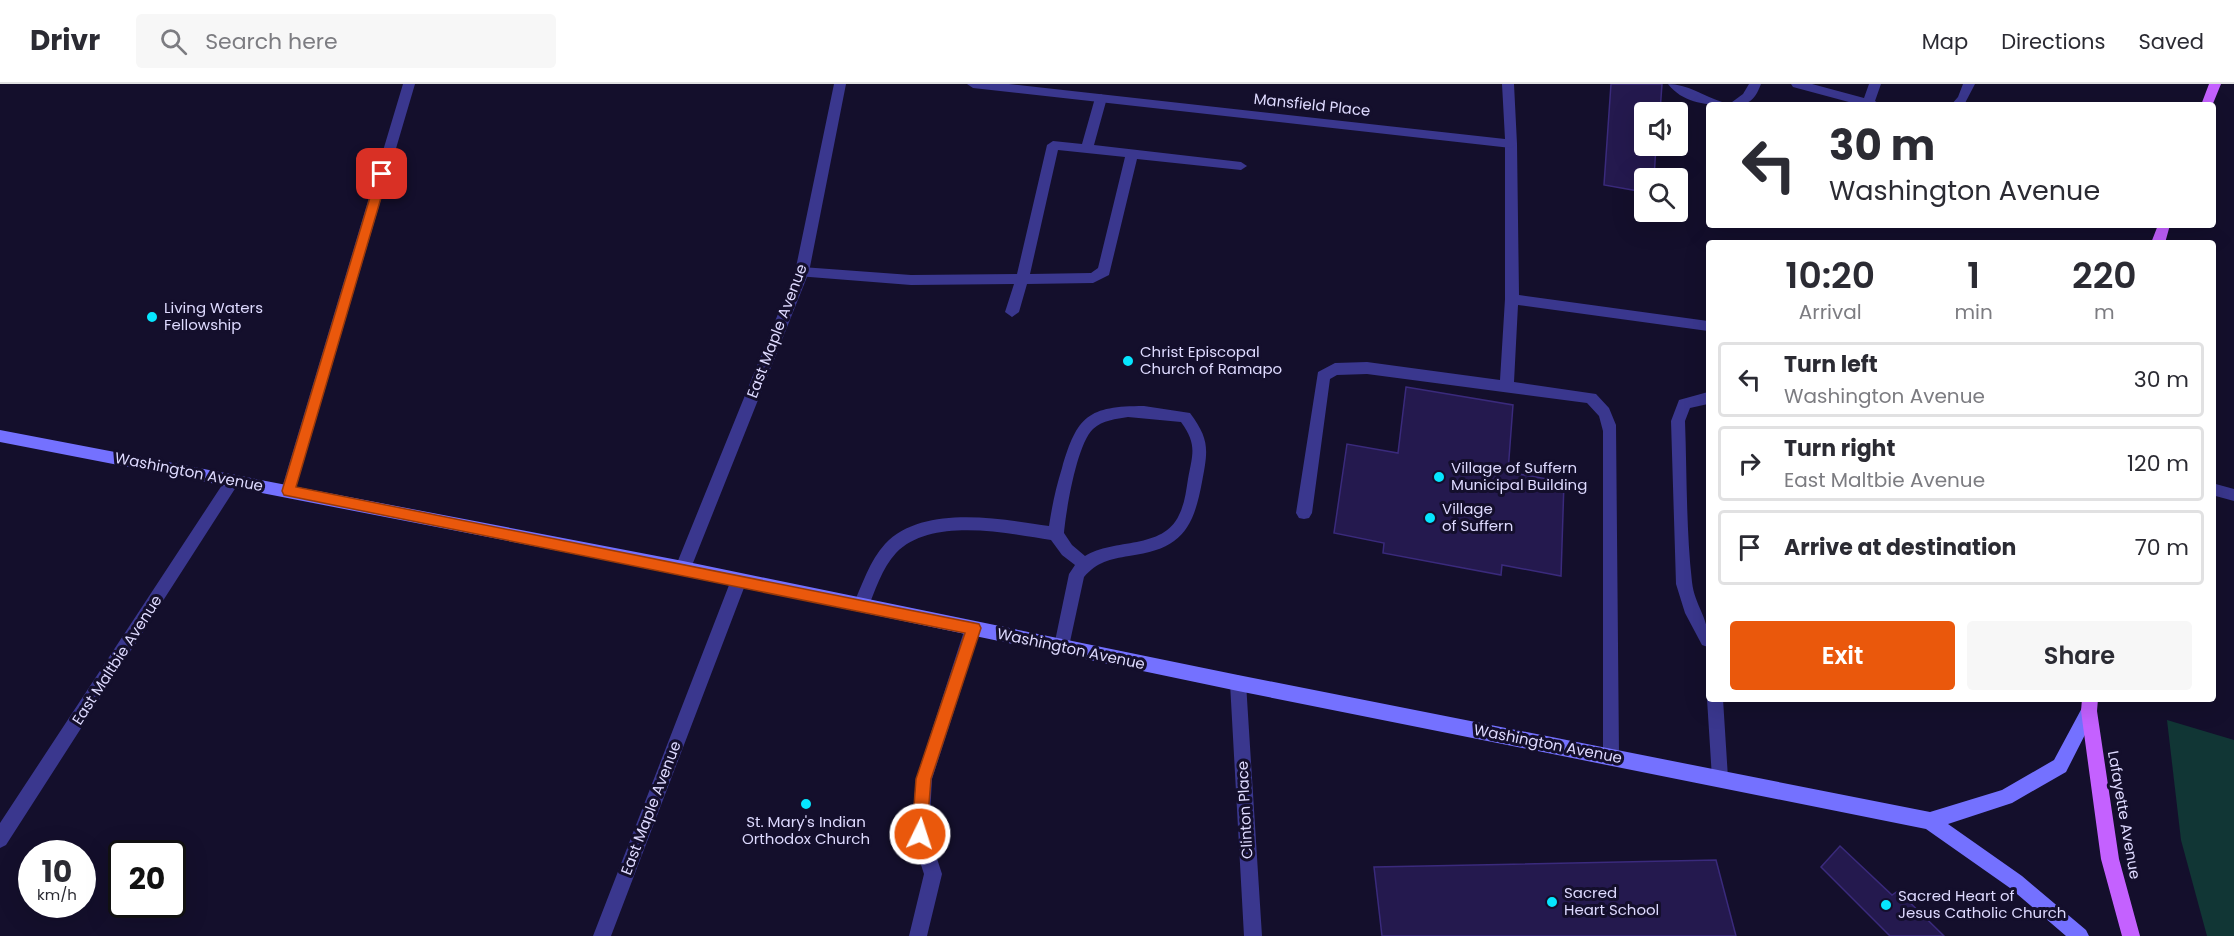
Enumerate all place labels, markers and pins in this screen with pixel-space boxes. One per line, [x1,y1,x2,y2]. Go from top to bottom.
pin [356,148,407,199]
place label: Living Waters Fellowship [164,297,263,335]
marker: Living Waters Fellowship [145,310,159,324]
place label: Christ Episcopal Church of Ramapo [1140,341,1282,379]
marker: Christ Episcopal Church of Ramapo [1121,354,1135,368]
place label: Village of Suffern Municipal Building [1451,457,1587,495]
marker: Village of Suffern Municipal Building [1432,470,1446,484]
place label: Village of Suffern [1442,498,1513,536]
marker: Village of Suffern [1423,511,1437,525]
marker: St. Mary's Indian Orthodox Church [799,797,813,811]
place label: St. Mary's Indian Orthodox Church [742,811,870,849]
place label: Sacred Heart School [1564,882,1659,920]
place label: Sacred Heart of Jesus Catholic Church [1898,885,2066,923]
marker: Sacred Heart School [1545,895,1559,909]
marker: Sacred Heart of Jesus Catholic Church [1879,898,1893,912]

